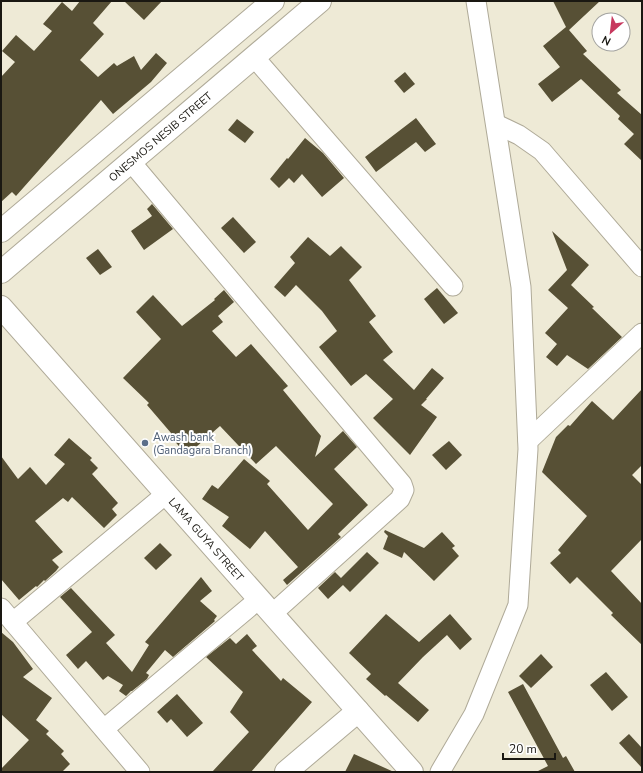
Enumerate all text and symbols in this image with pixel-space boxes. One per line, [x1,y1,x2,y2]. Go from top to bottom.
north arrow [591,12,631,52]
text: N [599,32,614,49]
street label: ONESMOS NESIB STREET [105,88,215,185]
place label: Awash bank (Gandagara Branch) [153,430,252,458]
marker: Awash bank (Gandagara Branch) [140,438,150,448]
street label: LAMA GUYA STREET [165,494,247,584]
scale bar [503,735,555,761]
text: 20 m [509,741,537,757]

